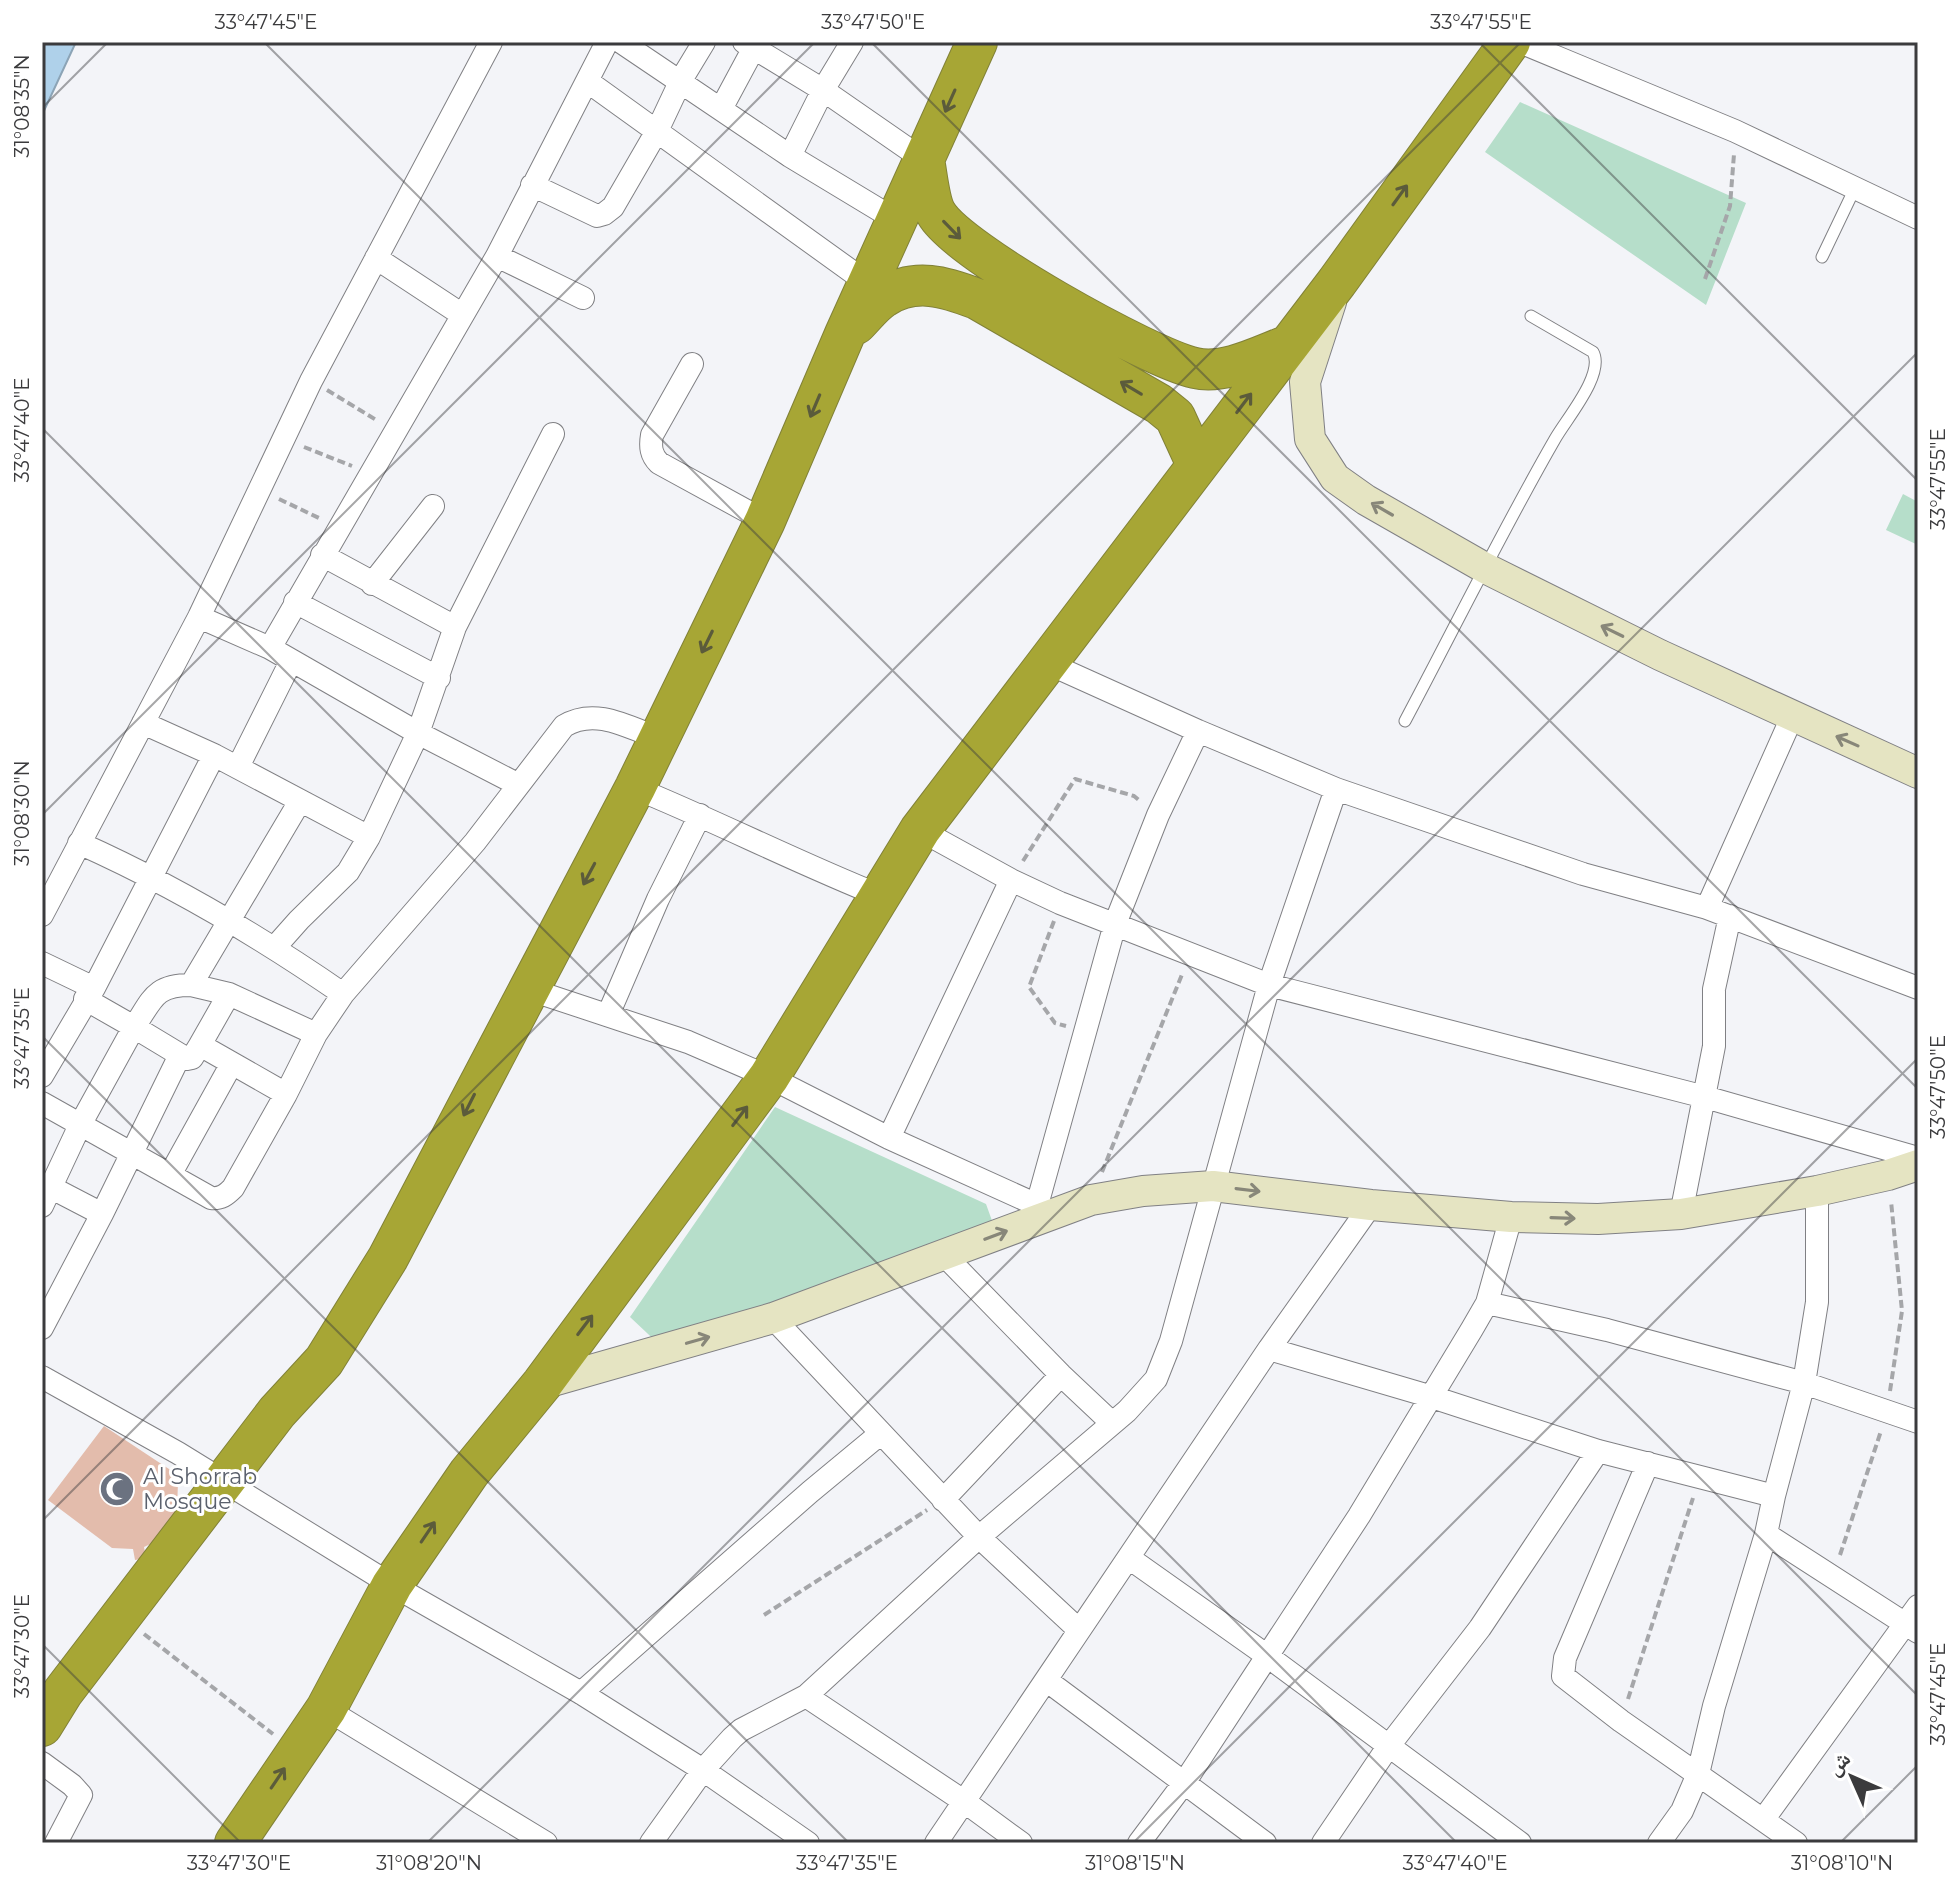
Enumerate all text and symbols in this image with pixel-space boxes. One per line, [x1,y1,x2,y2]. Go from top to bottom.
text: 33°47'45"E [215,10,317,34]
text: 33°47'50"E [821,10,925,34]
text: 33°47'55"E [1430,10,1532,34]
text: 31°08'35"N [10,54,34,158]
one-way arrow [941,88,956,112]
one-way arrow [1392,185,1409,206]
one-way arrow [942,220,961,239]
text: 33°47'40"E [10,377,34,483]
one-way arrow [1120,379,1143,395]
one-way arrow [1235,392,1252,414]
one-way arrow [806,393,821,418]
text: 33°47'55"E [1926,428,1950,530]
one-way arrow [1371,501,1394,517]
one-way arrow [1600,623,1624,638]
one-way arrow [698,630,713,653]
one-way arrow [1835,733,1860,748]
text: 31°08'30"N [10,760,34,866]
one-way arrow [581,862,597,885]
text: 33°47'35"E [10,987,34,1089]
text: 33°47'50"E [1926,1035,1950,1139]
one-way arrow [461,1092,477,1116]
one-way arrow [731,1106,748,1128]
one-way arrow [1234,1183,1261,1198]
one-way arrow [1549,1211,1576,1226]
one-way arrow [983,1227,1008,1241]
one-way arrow [577,1315,593,1337]
one-way arrow [684,1332,710,1347]
place label: Al Shorrab Mosque [143,1463,257,1515]
mosque icon: Al Shorrab Mosque [98,1470,136,1508]
one-way arrow [420,1522,436,1544]
text: 33°47'30"E [10,1594,34,1698]
text: 33°47'45"E [1926,1643,1950,1745]
north arrow [1812,1737,1892,1817]
text: ش [1820,1745,1856,1781]
one-way arrow [271,1767,287,1790]
text: 33°47'30"E [187,1851,291,1875]
text: 31°08'20"N [376,1851,482,1875]
text: 33°47'35"E [796,1851,898,1875]
text: 31°08'15"N [1085,1851,1185,1875]
text: 33°47'40"E [1402,1851,1508,1875]
text: 31°08'10"N [1791,1851,1893,1875]

